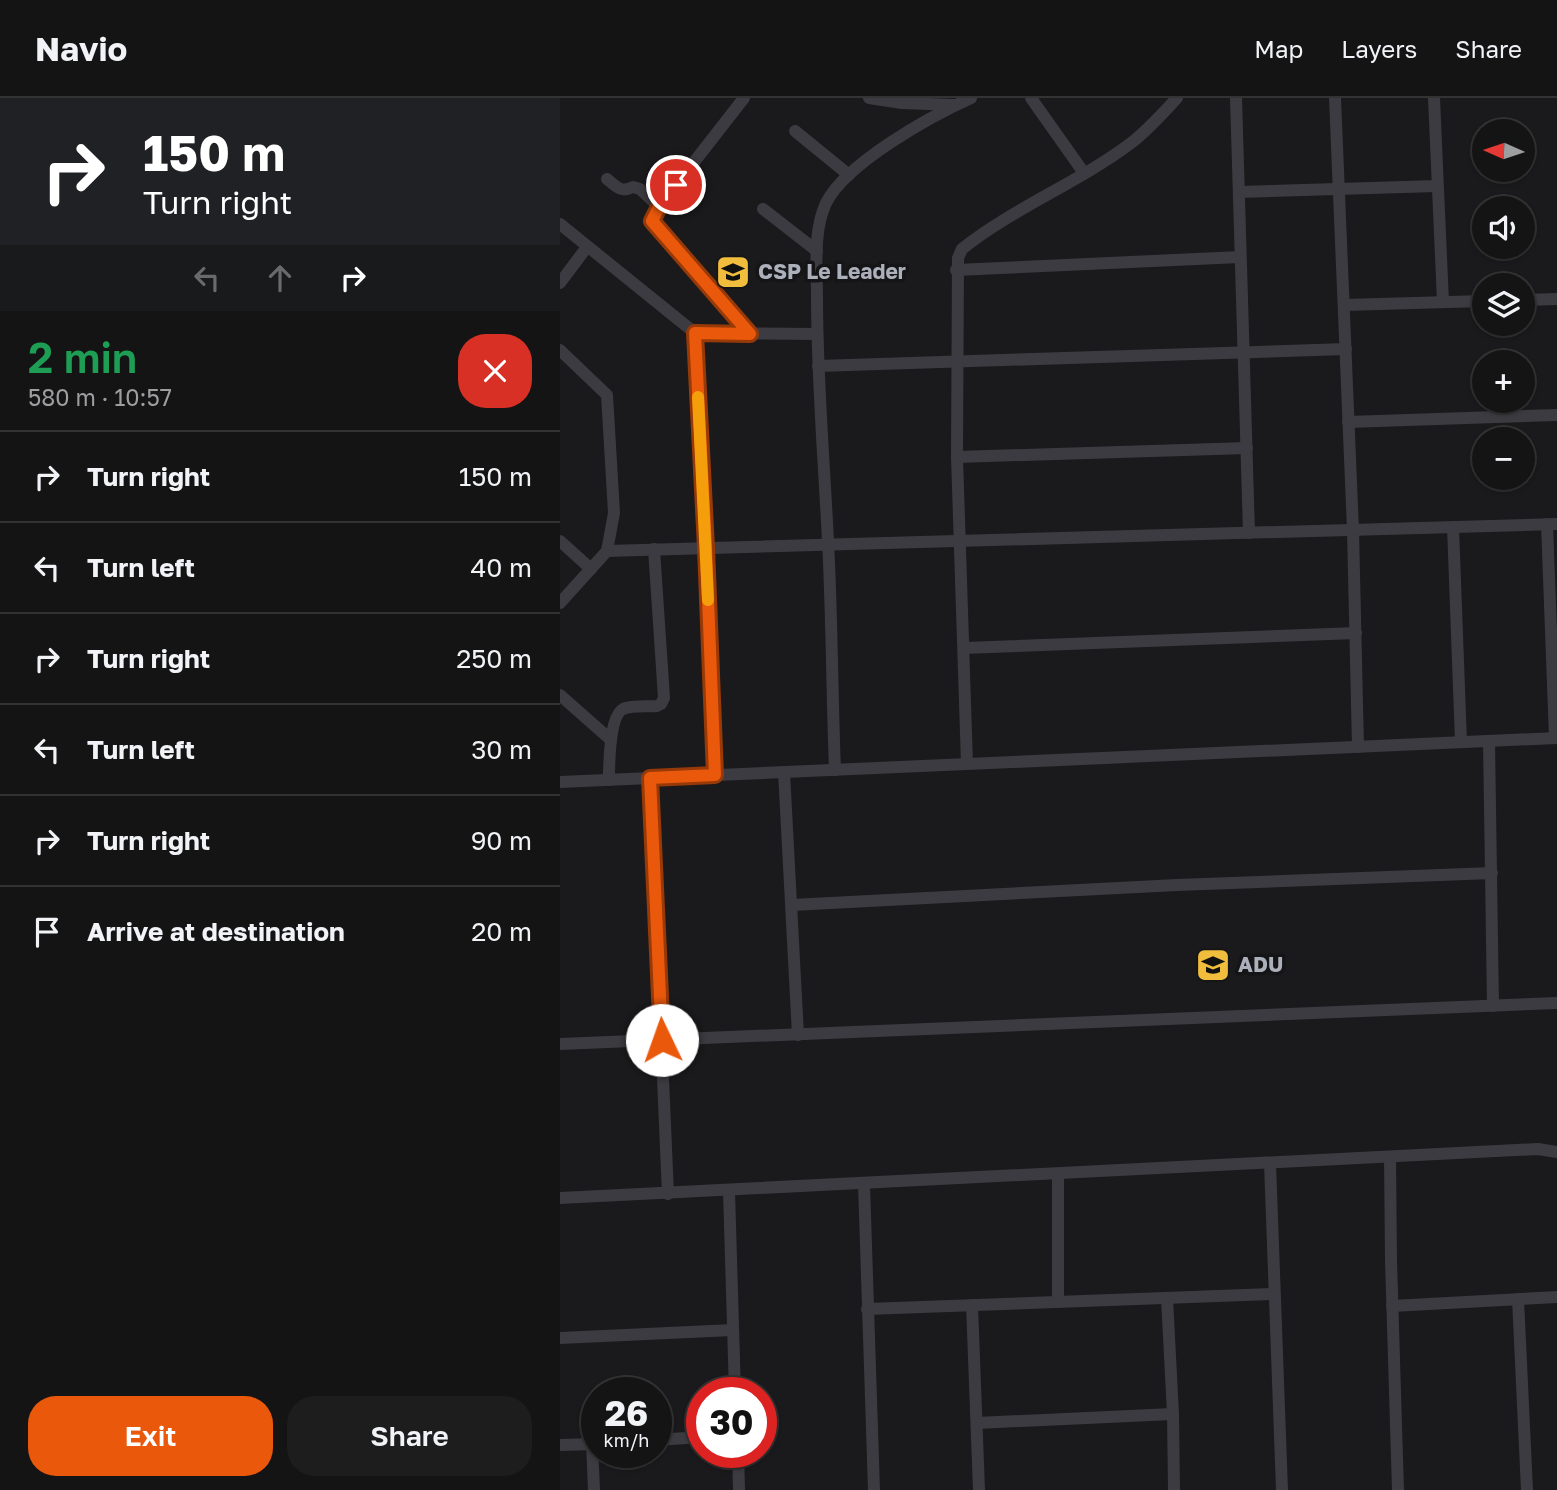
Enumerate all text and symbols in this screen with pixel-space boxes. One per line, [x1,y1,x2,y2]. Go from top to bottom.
text: Navio [35,29,127,68]
text: Map [1254,34,1303,63]
text: Layers [1341,34,1417,63]
text: Share [1455,34,1522,63]
north arrow [1472,119,1535,182]
map controls [1472,119,1535,490]
text: 150 m [143,123,285,182]
icon: right [28,126,119,217]
pin [646,155,706,215]
icon: arrive [657,166,695,204]
text: Turn right [143,183,292,221]
button: sound [1472,196,1535,259]
school or university icon: CSP Le Leader [714,253,752,291]
place label: CSP Le Leader [758,258,906,284]
icon: left [188,259,226,297]
icon: ahead [261,259,299,297]
icon: right [334,259,372,297]
button: layers [1472,273,1535,336]
text: 2 min [28,332,137,382]
button: close [458,334,532,408]
button: + [1472,350,1535,413]
text: 580 m · 10:57 [28,383,172,411]
button: − [1472,427,1535,490]
icon: right [28,458,66,496]
text: Turn right [87,461,210,492]
text: 150 m [459,461,532,492]
icon: left [28,549,66,587]
text: Turn left [87,552,195,583]
text: 40 m [471,552,532,583]
icon: right [28,640,66,678]
text: Turn right [87,643,210,674]
text: 250 m [456,643,532,674]
icon: left [28,731,66,769]
text: Turn left [87,734,195,765]
text: 30 m [471,734,532,765]
icon: right [28,822,66,860]
text: Turn right [87,825,210,856]
text: 90 m [471,825,532,856]
icon: arrive [28,913,66,951]
text: Arrive at destination [87,916,345,947]
text: 20 m [471,916,532,947]
school or university icon: ADU [1194,946,1232,984]
place label: ADU [1238,951,1283,977]
position arrow [625,1003,699,1077]
speed limit sign: 30 [686,1377,777,1468]
text: 26 [605,1392,648,1434]
button: Exit [28,1396,273,1476]
button: Share [287,1396,532,1476]
text: km/h [604,1429,649,1451]

